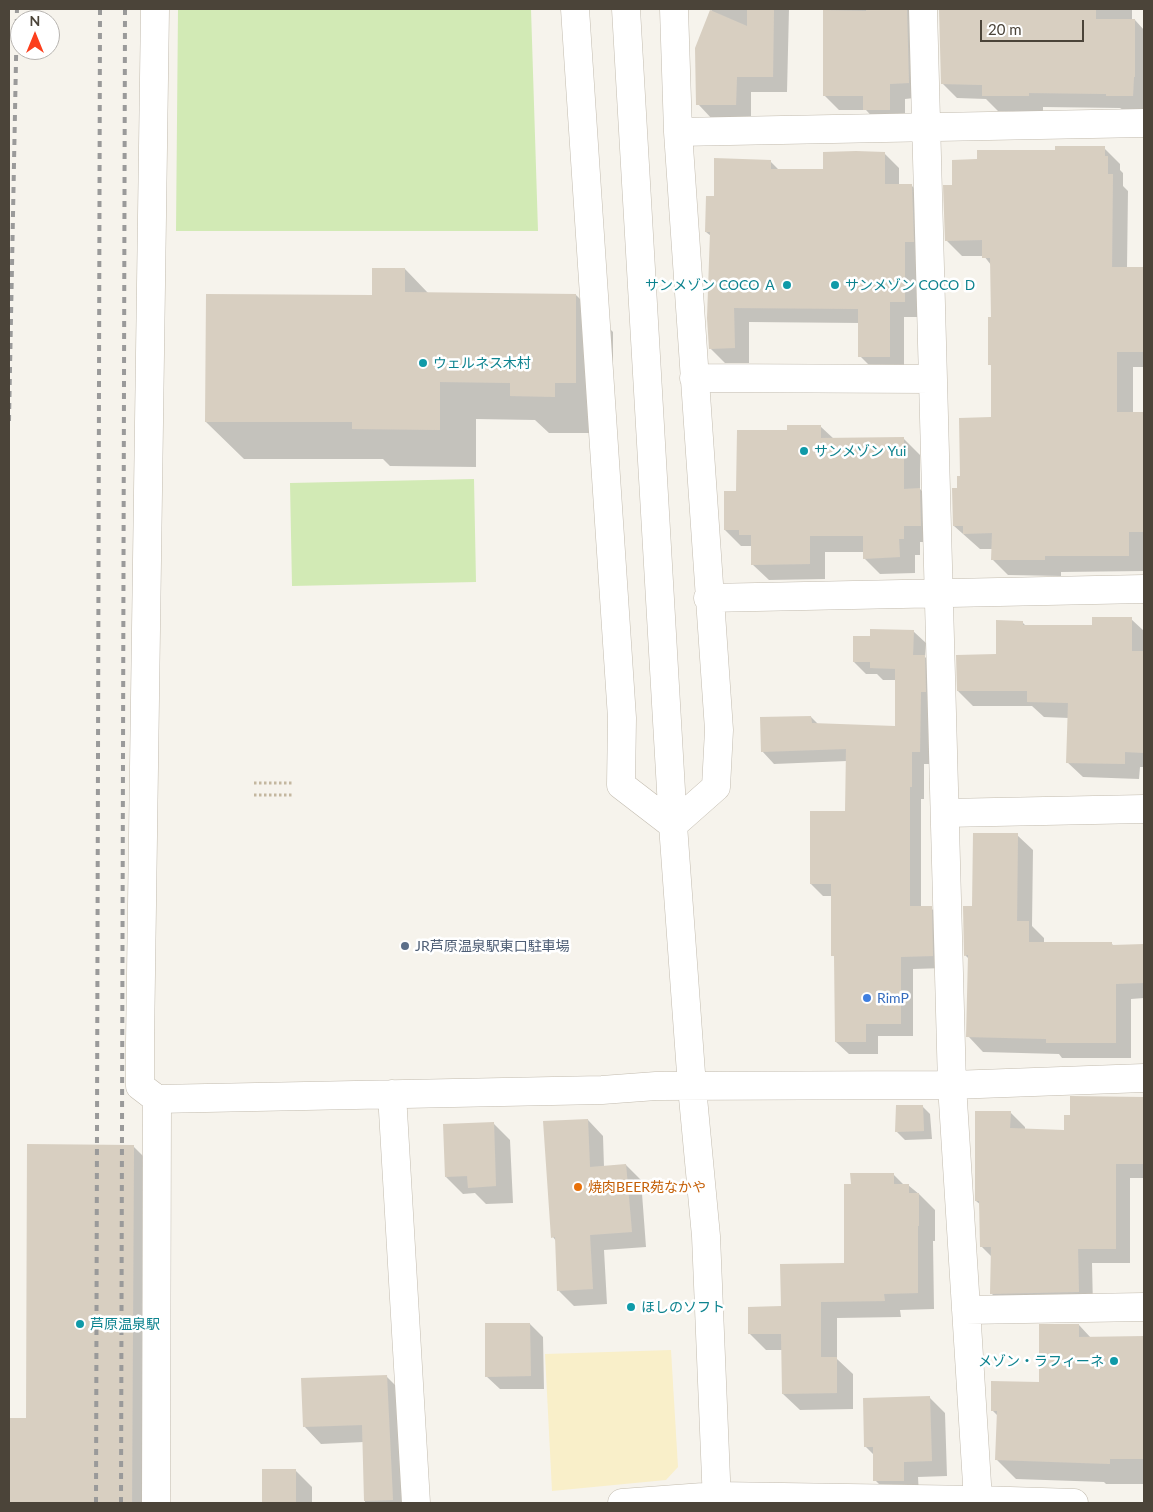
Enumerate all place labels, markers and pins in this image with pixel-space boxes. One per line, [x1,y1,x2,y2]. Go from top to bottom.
place label: サンメゾン COCO Ａ [645,277,777,293]
place label: サンメゾン COCO Ｄ [845,277,977,293]
marker: サンメゾン COCO Ａ [781,279,793,291]
marker: サンメゾン COCO Ｄ [829,279,841,291]
place label: ウェルネス木村 [433,355,531,371]
marker: ウェルネス木村 [417,357,429,369]
place label: サンメゾン Yui [814,443,906,459]
marker: サンメゾン Yui [798,445,810,457]
place label: JR芦原温泉駅東口駐車場 [415,938,570,954]
marker: JR芦原温泉駅東口駐車場 [399,940,411,952]
place label: RimP [877,990,909,1006]
marker: RimP [861,992,873,1004]
place label: 焼肉BEER苑なかや [588,1179,706,1195]
marker: 焼肉BEER苑なかや [572,1181,584,1193]
place label: ほしのソフト [641,1299,725,1315]
marker: ほしのソフト [625,1301,637,1313]
place label: 芦原温泉駅 [90,1316,160,1332]
marker: 芦原温泉駅 [74,1318,86,1330]
place label: メゾン・ラフィーネ [978,1353,1104,1369]
marker: メゾン・ラフィーネ [1108,1355,1120,1367]

